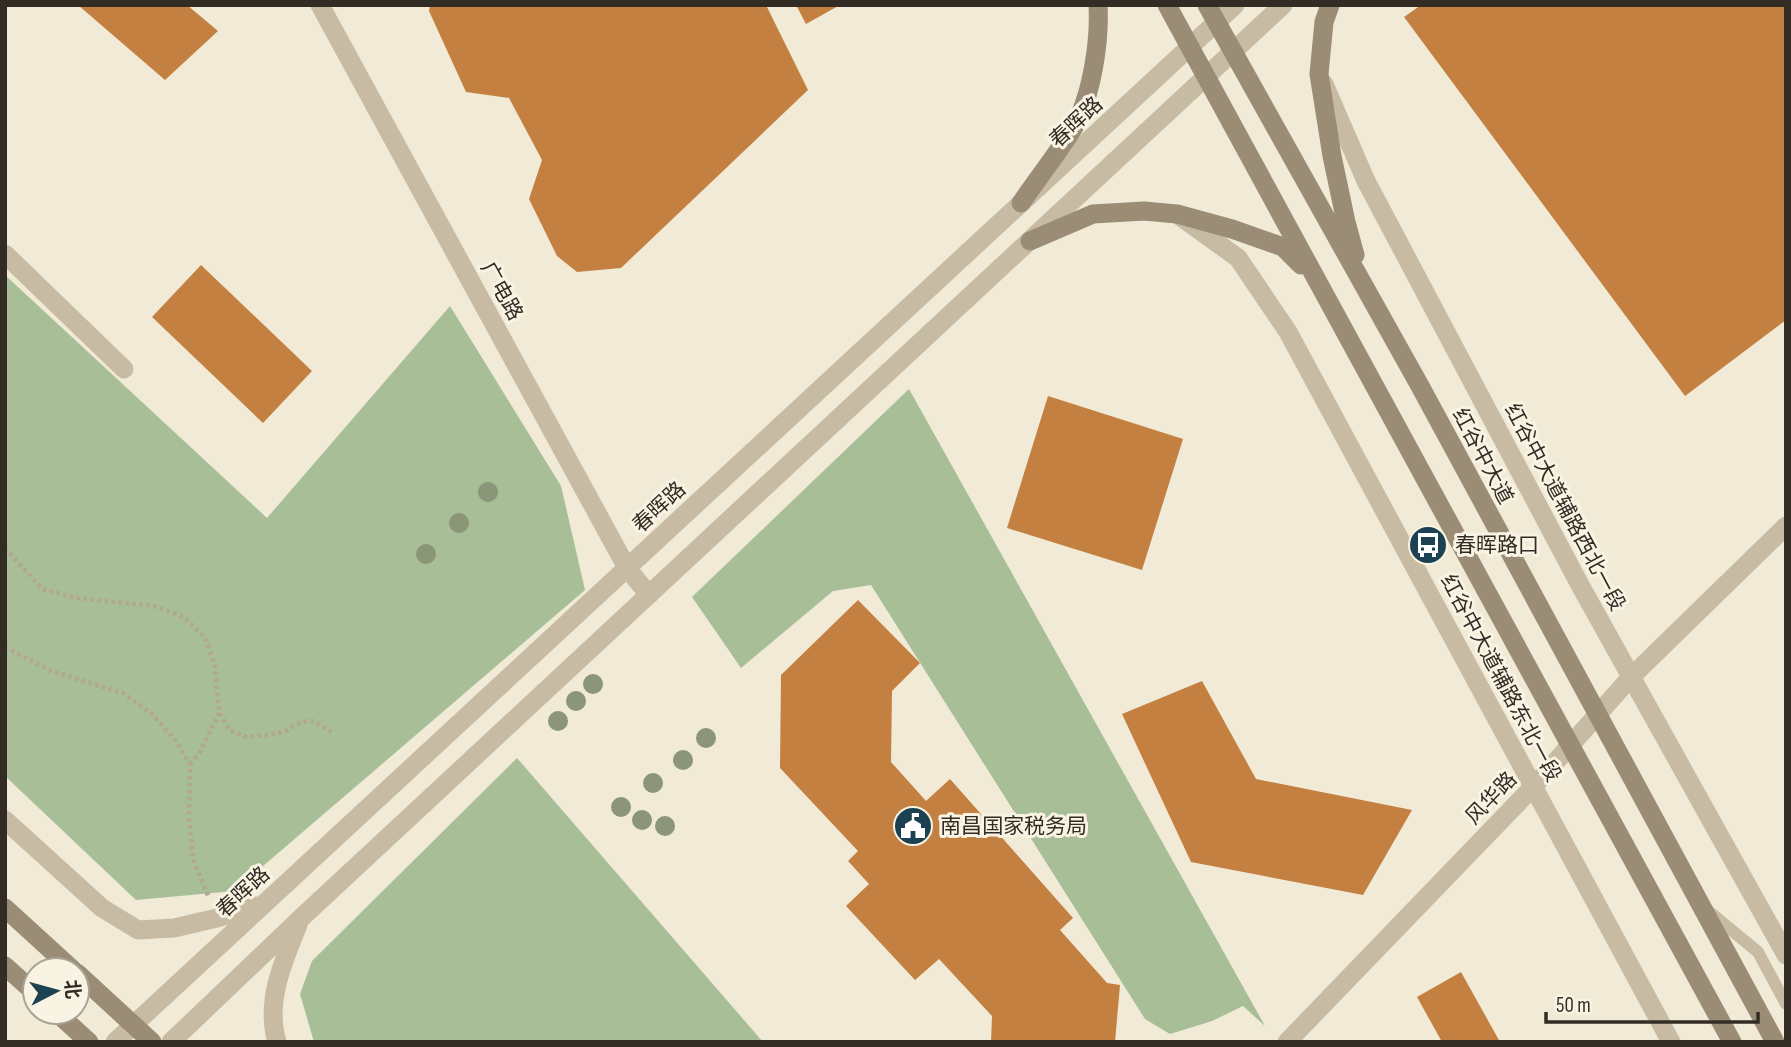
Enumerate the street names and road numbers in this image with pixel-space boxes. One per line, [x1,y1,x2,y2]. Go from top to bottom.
street label: 春晖路 [1045,92,1108,153]
street label: 广电路 [475,258,528,325]
street label: 红谷中大道辅路西北一段 [1499,399,1630,615]
street label: 红谷中大道 [1447,404,1518,508]
street label: 春晖路 [628,477,691,538]
street label: 红谷中大道辅路东北一段 [1435,570,1566,786]
street label: 风华路 [1460,767,1522,830]
street label: 春晖路 [212,862,275,923]

